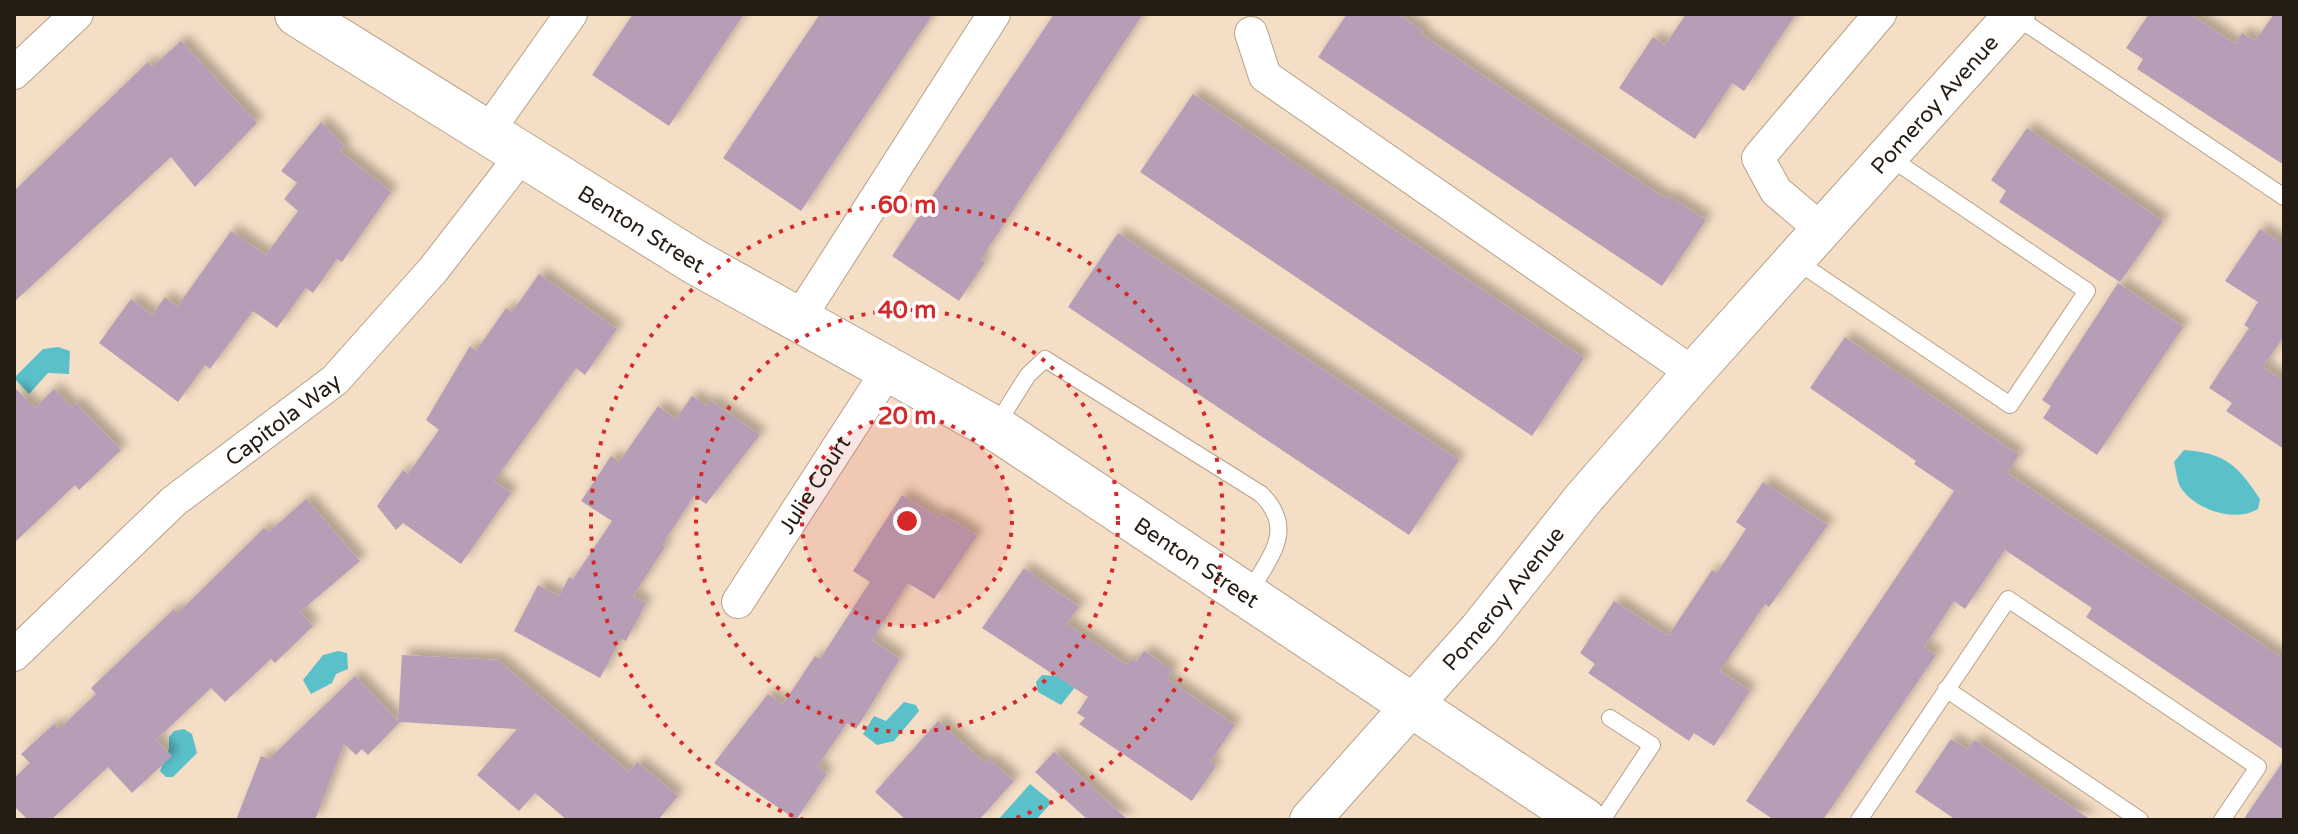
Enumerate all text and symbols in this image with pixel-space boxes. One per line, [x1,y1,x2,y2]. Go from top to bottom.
street label: Pomeroy Avenue [1866,30,2004,180]
street label: Benton Street [573,180,709,279]
text: 60 m [878,191,936,220]
text: 40 m [878,296,936,325]
street label: Capitola Way [220,368,346,472]
text: 20 m [878,402,936,431]
street label: Julie Court [774,431,856,539]
centre of rings [893,507,921,535]
street label: Benton Street [1129,512,1263,614]
street label: Pomeroy Avenue [1437,522,1570,676]

